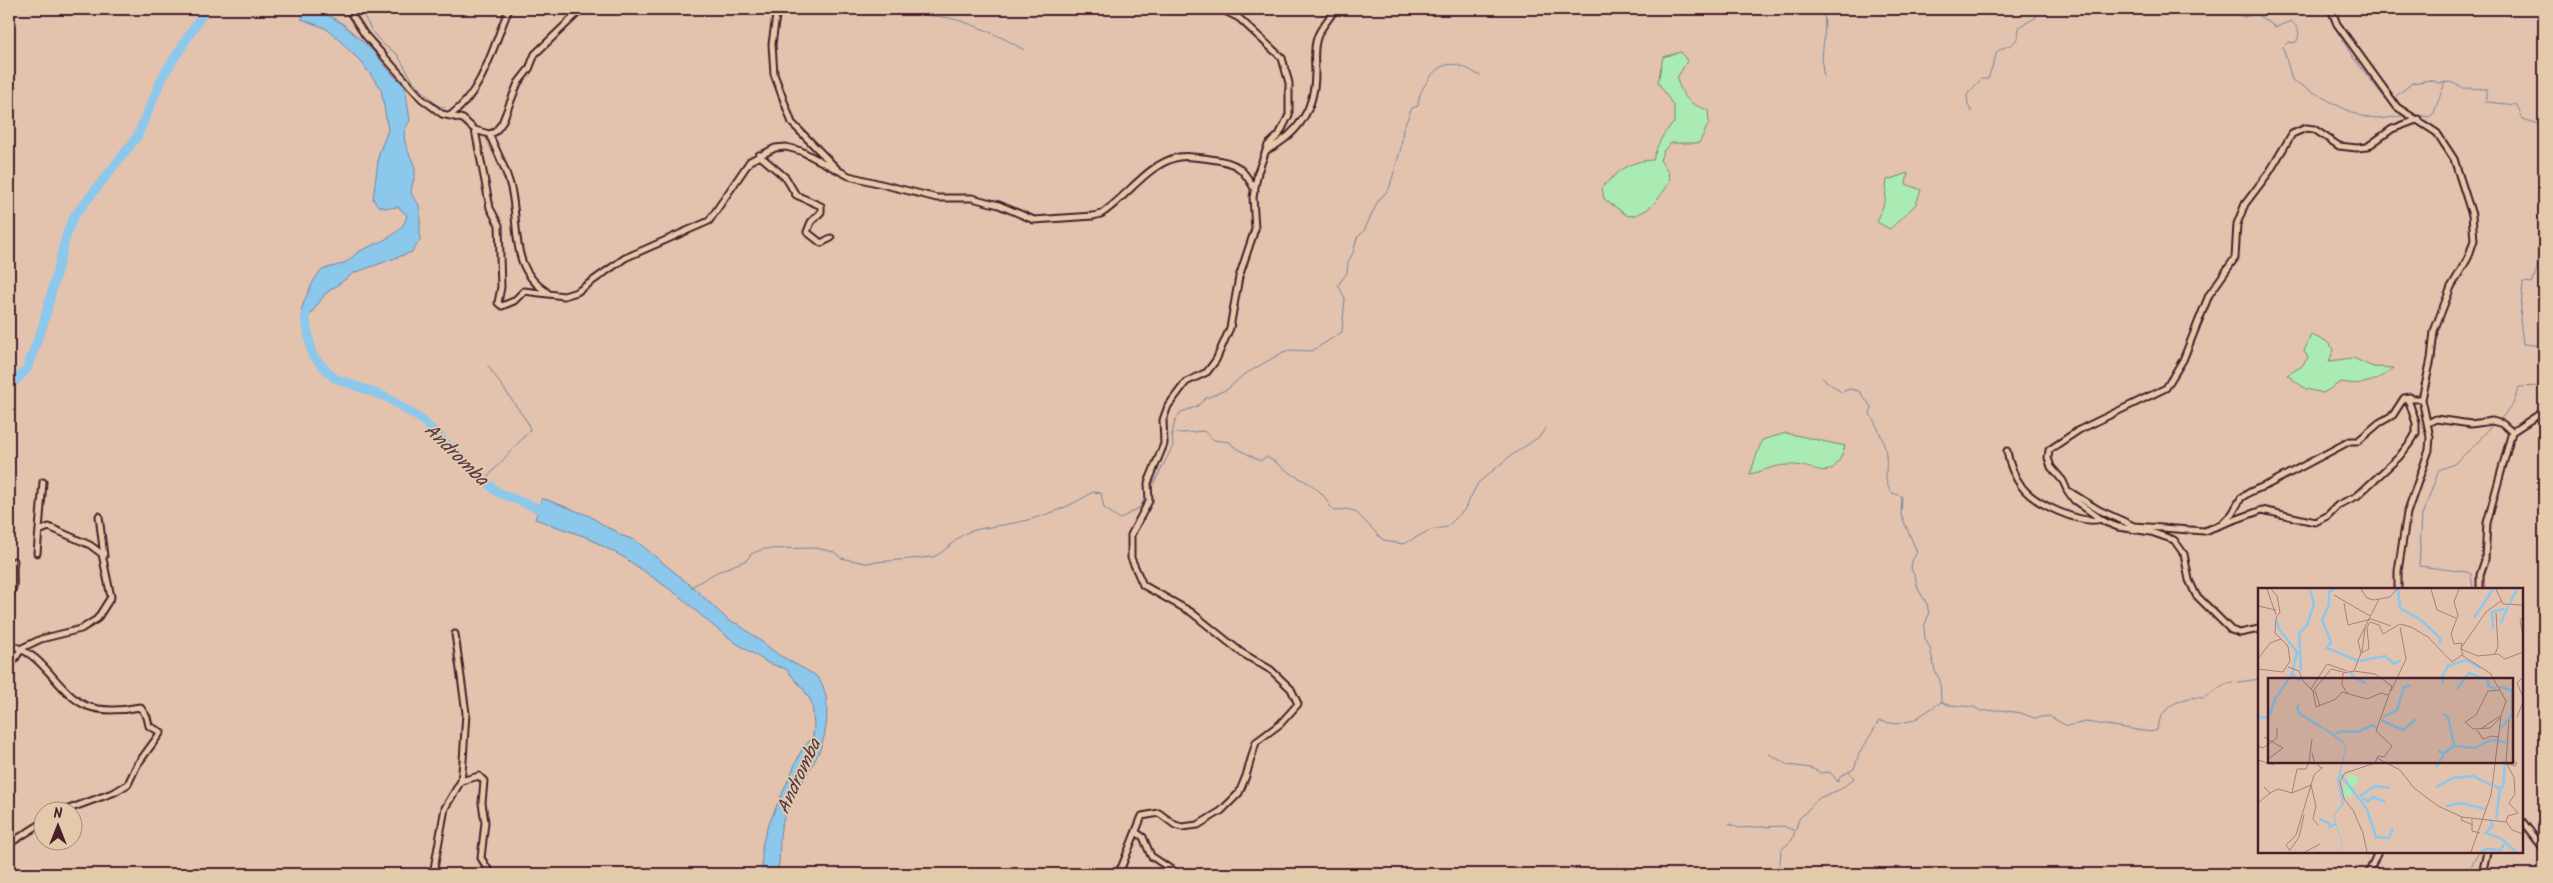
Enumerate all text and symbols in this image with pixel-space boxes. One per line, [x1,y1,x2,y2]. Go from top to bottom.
water label: Andromba [416,417,496,495]
inset map [2258,588,2523,853]
water label: Andromba [769,733,831,819]
north arrow [32,800,82,850]
text: N [54,803,63,825]

